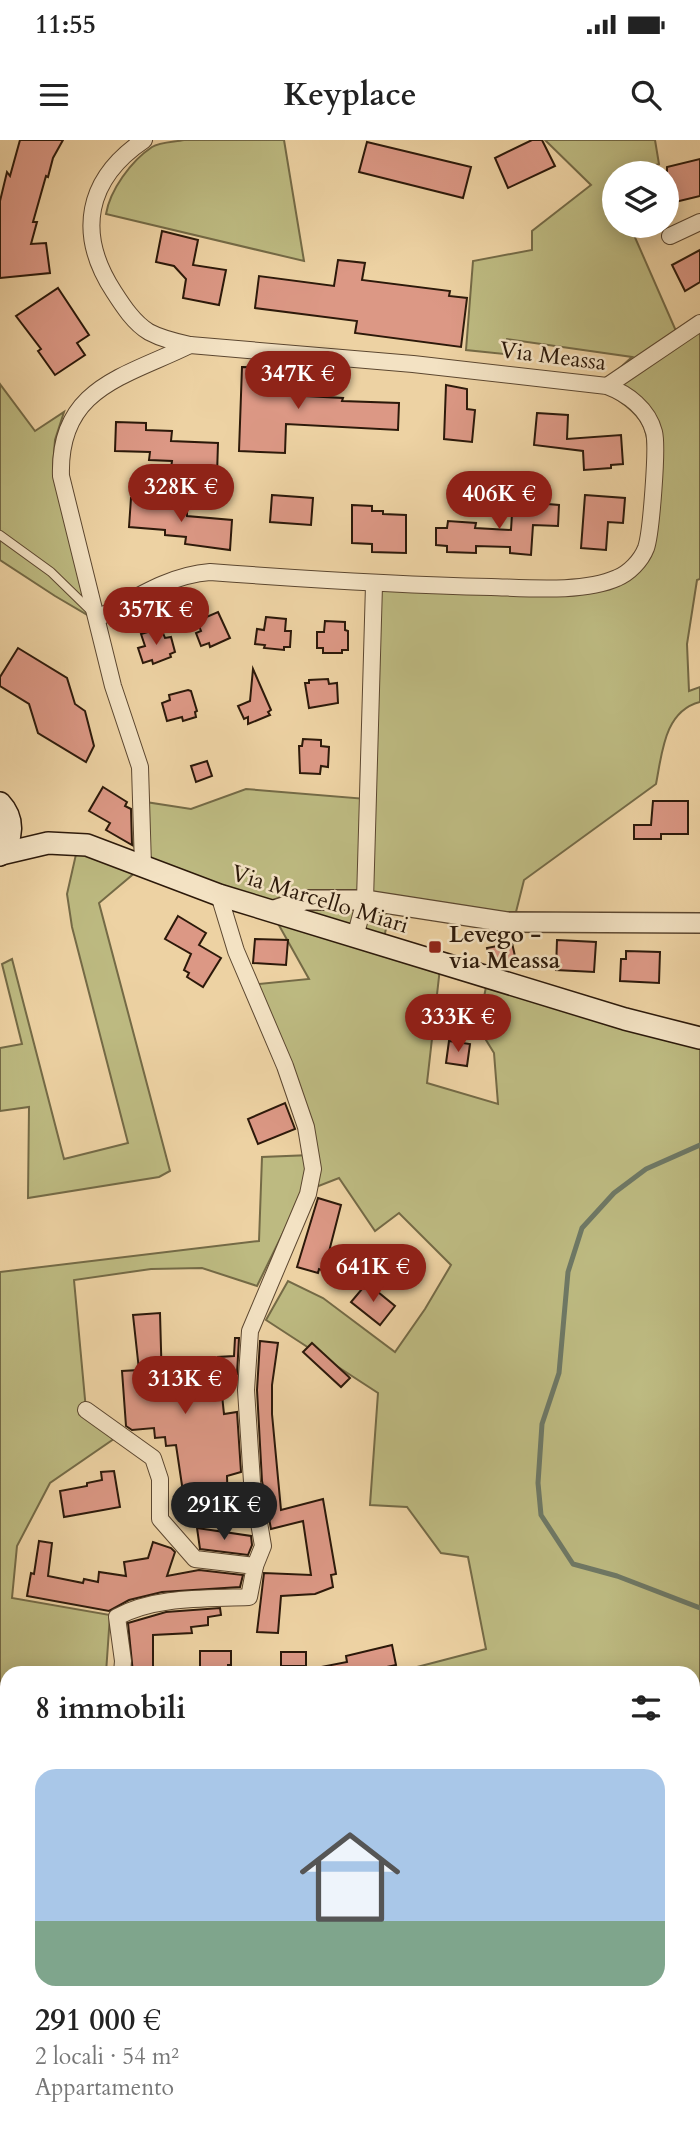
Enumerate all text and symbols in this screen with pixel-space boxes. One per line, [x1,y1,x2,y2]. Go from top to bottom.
text: 11:55 [35,7,96,42]
text: Keyplace [283,73,417,117]
icon: menu [35,76,73,114]
icon: search [627,76,665,114]
map controls [602,161,679,238]
button: layers [602,161,679,238]
street label: Via Meassa [498,334,608,378]
pin: 347K € [241,352,355,411]
text: 347K € [261,358,335,389]
pin: 328K € [124,464,238,524]
text: 328K € [144,471,218,502]
pin: 406K € [442,472,556,531]
text: 406K € [462,478,536,509]
pin: 357K € [99,588,213,647]
text: 357K € [119,594,193,625]
street label: Via Marcello Miari [228,857,412,941]
place label: Levego - via Meassa [449,919,561,976]
marker: Levego - via Meassa [427,939,443,955]
pin: 333K € [401,995,515,1054]
text: 333K € [421,1001,495,1032]
pin: 641K € [316,1244,430,1304]
text: 641K € [336,1251,410,1282]
pin: 313K € [128,1356,242,1416]
text: 313K € [148,1363,222,1394]
pin: 291K € [167,1482,281,1542]
text: 291K € [187,1489,261,1520]
text: 8 immobili [35,1688,186,1729]
icon: filters [627,1689,665,1727]
icon: home [287,1814,413,1940]
text: 291 000 € [35,2000,161,2041]
text: 2 locali · 54 m² [35,2041,179,2072]
text: Appartamento [35,2072,174,2103]

